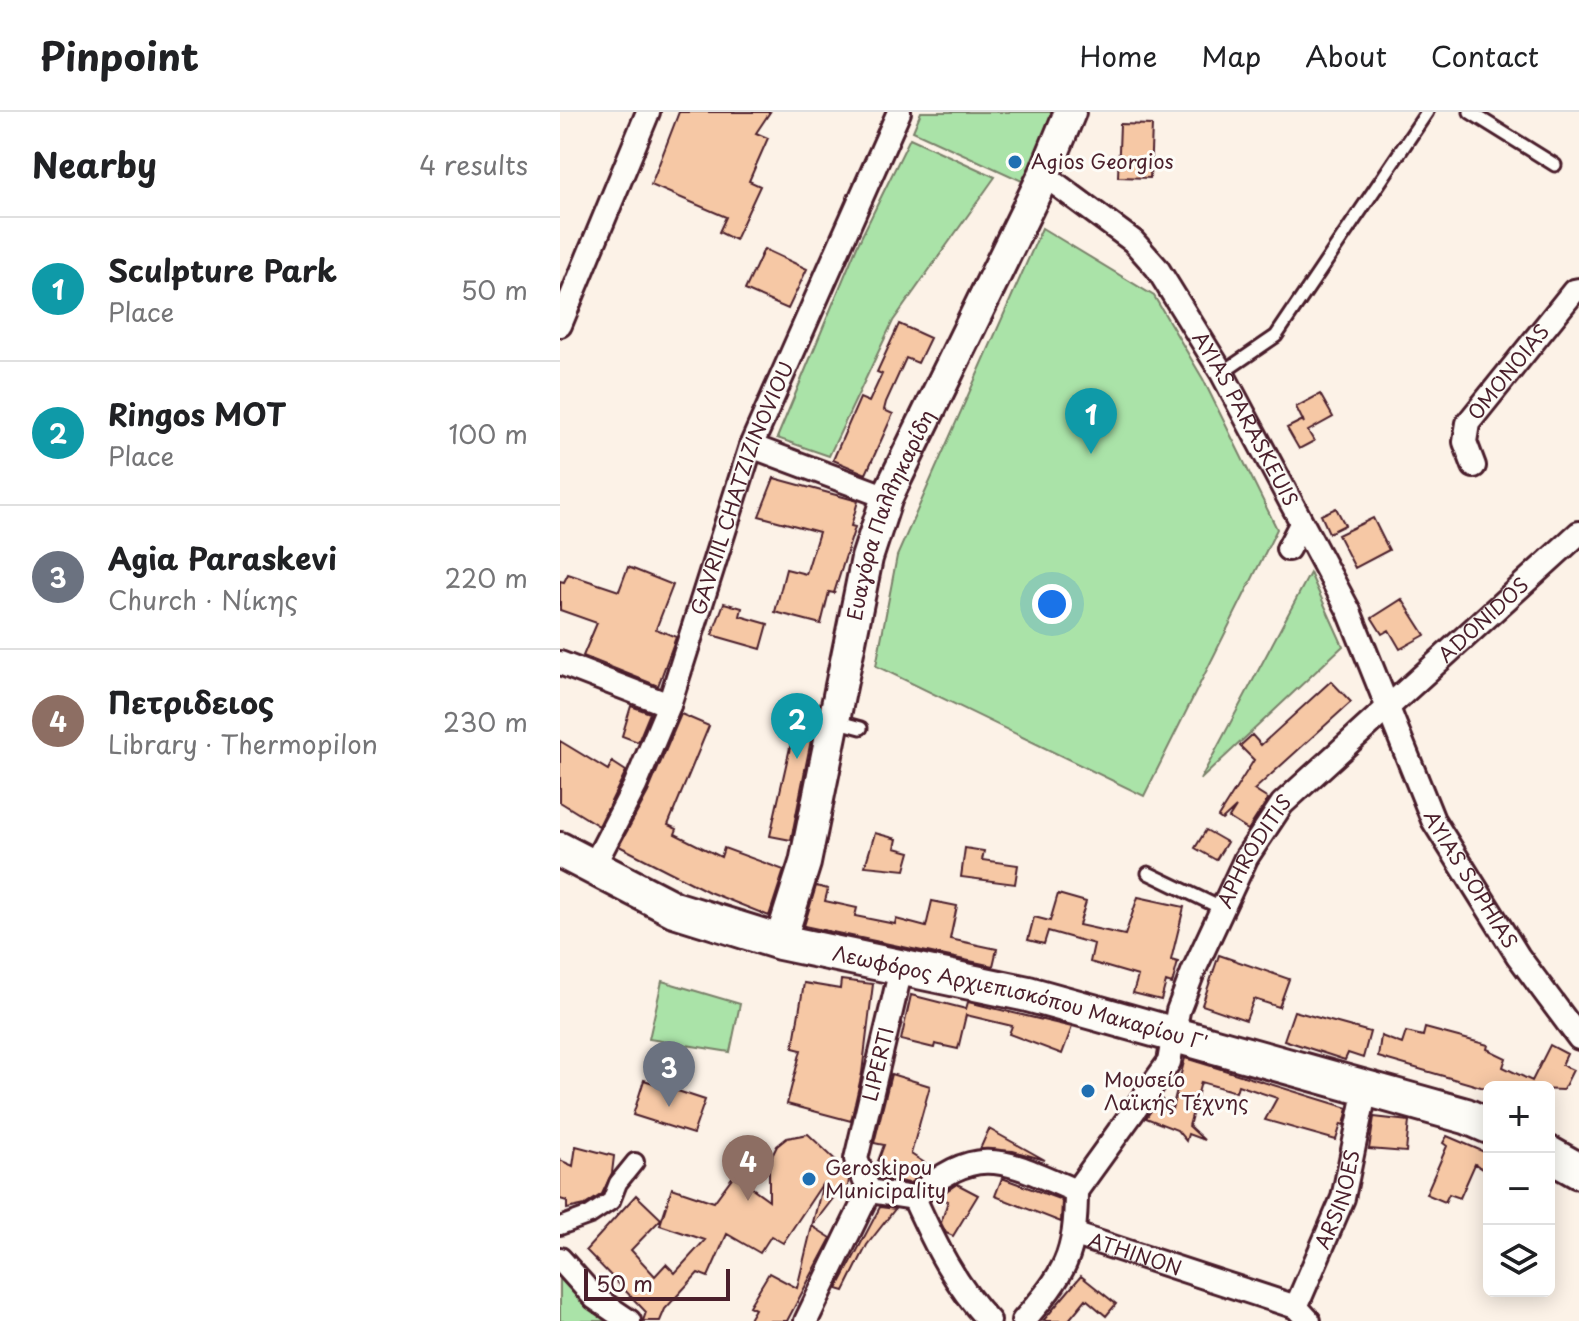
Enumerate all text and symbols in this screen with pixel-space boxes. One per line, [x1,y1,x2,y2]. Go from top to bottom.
text: Pinpoint [40,27,199,84]
text: Home [1079,34,1157,77]
text: Map [1201,34,1261,77]
text: About [1305,34,1387,77]
text: Contact [1431,34,1539,77]
text: Nearby [32,138,157,190]
text: 4 results [419,145,528,184]
place label: Agios Georgios [1031,146,1174,176]
marker: Agios Georgios [1006,153,1024,171]
text: Sculpture Park [108,247,337,292]
text: 1 [52,270,64,309]
text: 50 m [461,270,528,309]
text: Place [108,292,174,331]
street label: OMONOIAS [1460,317,1556,426]
street label: AYIAS PARASKEUIS [1186,325,1307,511]
street label: GAVRIIL CHATZIZINOVIOU [682,356,801,619]
pin: 1 [1065,388,1117,454]
text: Ringos MOT [108,391,286,436]
street label: Ευαγόρα Παλληκαρίδη [839,404,941,623]
text: 2 [49,414,67,453]
text: 100 m [448,414,528,453]
text: Place [108,436,174,475]
text: Agia Paraskevi [108,535,337,580]
text: 3 [49,558,67,597]
text: 220 m [444,558,528,597]
street label: ADONIDOS [1431,570,1535,669]
text: Church · Νίκης [108,580,298,619]
your location [1032,584,1072,624]
text: Πετριδειος [108,679,274,724]
pin: 2 [771,693,823,759]
text: 4 [49,702,67,741]
text: 230 m [443,702,528,741]
text: Library · Thermopilon [108,724,378,763]
street label: APHRODITIS [1209,787,1297,913]
street label: AYIAS SOPHIAS [1417,806,1526,954]
street label: Λεωφόρος Αρχιεπισκόπου Μακαρίου Γ' [830,937,1211,1057]
street label: LIPERTI [854,1024,901,1104]
pin: 3 [643,1041,695,1107]
place label: Μουσείο Λαϊκής Τέχνης [1104,1064,1249,1117]
map controls [1483,1081,1555,1297]
button: + [1483,1081,1555,1153]
marker: Μουσείο Λαϊκής Τέχνης [1079,1082,1097,1100]
pin: 4 [722,1135,774,1201]
street label: ARSINOES [1307,1147,1367,1254]
place label: Geroskipou Municipality [825,1152,946,1205]
button: − [1483,1153,1555,1225]
marker: Geroskipou Municipality [800,1170,818,1188]
street label: ATHINON [1085,1224,1186,1283]
button: layers [1483,1225,1555,1297]
scale bar [584,1265,730,1301]
text: 50 m [596,1266,653,1299]

